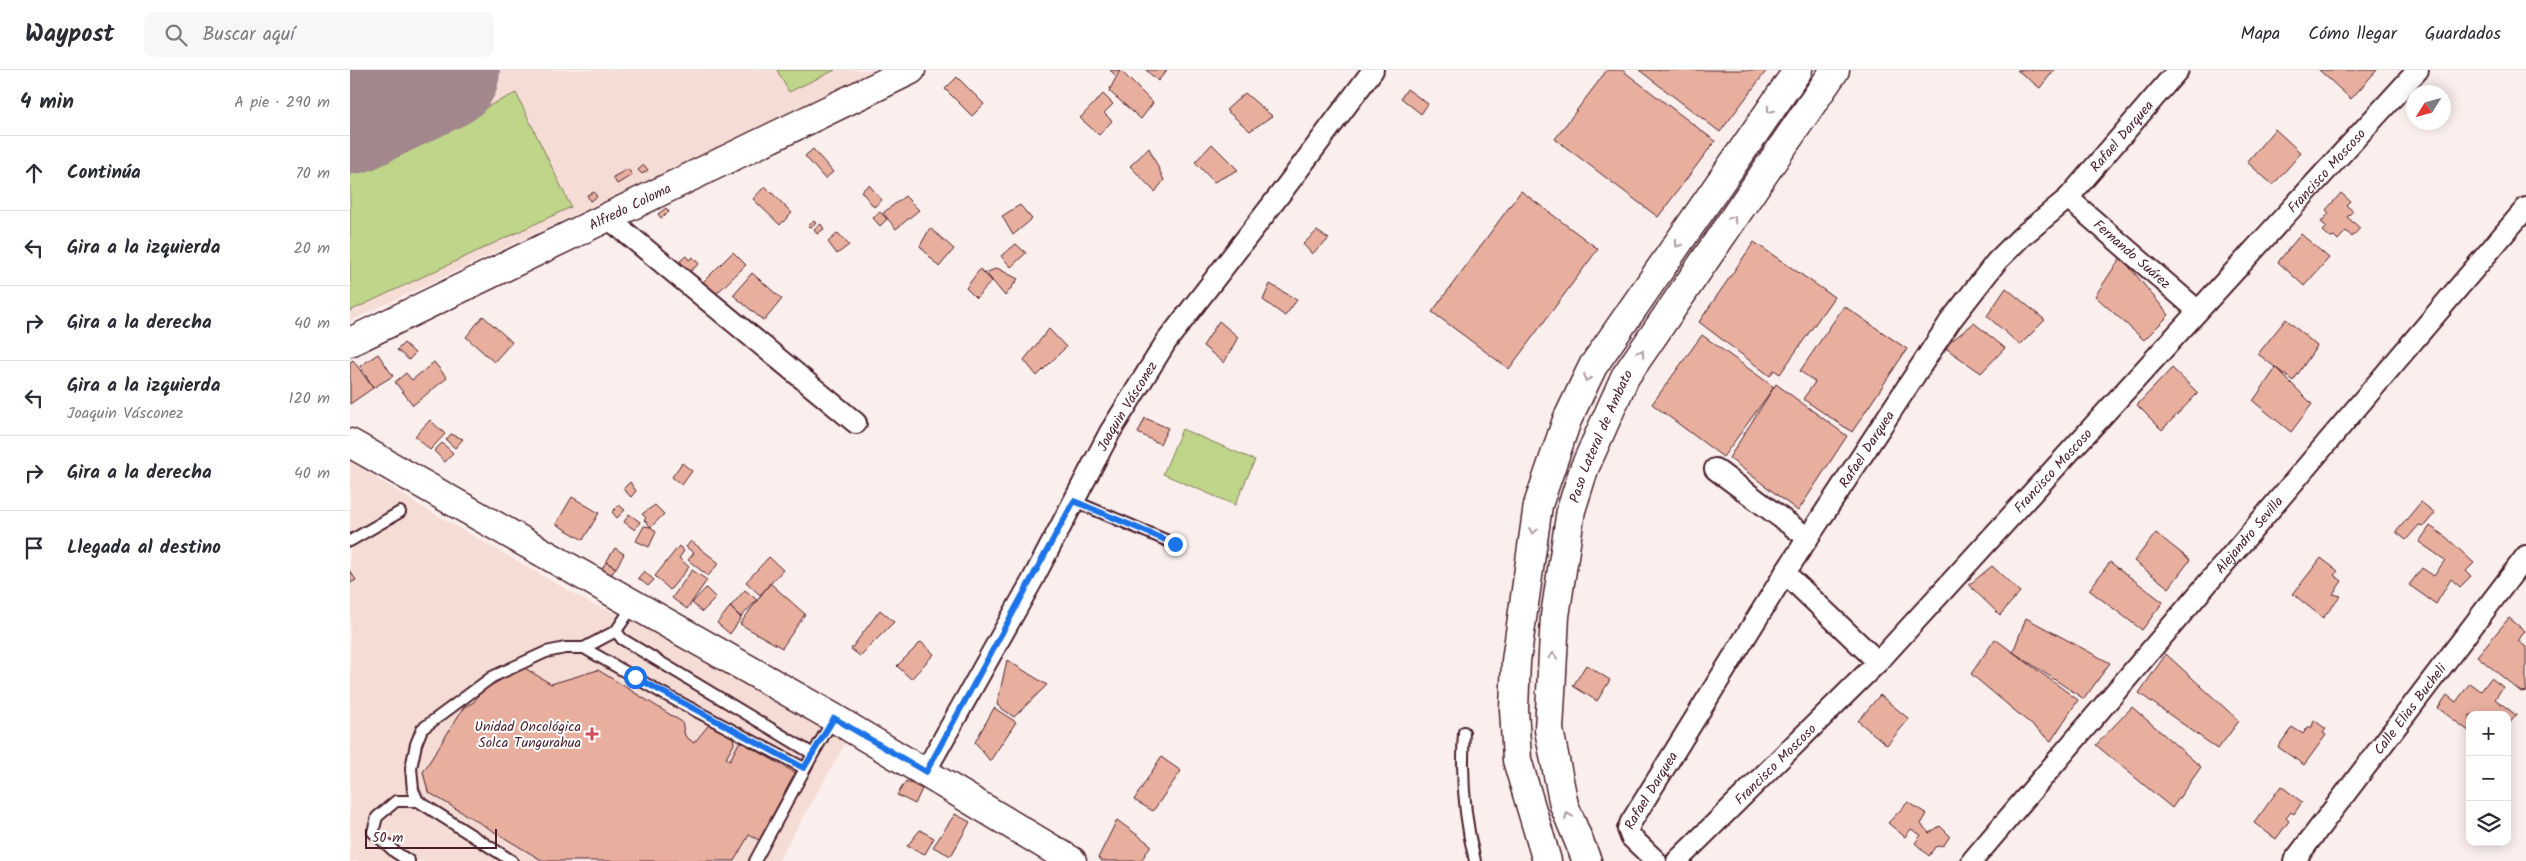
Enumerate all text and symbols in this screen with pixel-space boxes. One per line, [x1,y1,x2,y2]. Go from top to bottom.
search box [144,12,494,57]
text: Waypost [25,15,114,54]
text: Buscar aquí [202,20,295,50]
text: Mapa [2241,20,2280,49]
text: Cómo llegar [2308,20,2397,49]
text: Guardados [2425,20,2501,49]
icon: search [162,21,190,49]
north arrow [2406,85,2451,130]
text: 4 min [20,86,74,119]
text: A pie · 290 m [234,90,330,115]
street label: Rafael Darquea [2085,96,2159,177]
one-way arrow [1767,104,1776,114]
street label: Francisco Moscoso [2282,124,2372,219]
text: Continúa [67,158,141,188]
icon: ahead [20,159,48,187]
text: 70 m [295,161,330,186]
street label: Alfredo Coloma [585,178,675,237]
street label: Fernando Suárez [2088,214,2175,294]
one-way arrow [1727,215,1736,225]
text: Gira a la izquierda [67,233,220,263]
icon: left [20,234,48,262]
text: 20 m [294,236,330,261]
one-way arrow [1675,238,1684,248]
text: Gira a la derecha [67,308,212,338]
icon: right [20,309,48,337]
text: 40 m [294,311,330,336]
one-way arrow [1635,349,1644,359]
street label: Joaquin Vásconez [1092,357,1163,455]
street label: Paso Lateral de Ambato [1564,365,1639,506]
text: Gira a la izquierda [67,371,220,401]
one-way arrow [1583,373,1593,382]
icon: left [20,384,48,412]
text: 120 m [289,386,330,411]
text: Joaquin Vásconez [67,401,183,426]
street label: Rafael Darquea [1834,406,1901,492]
street label: Francisco Moscoso [2009,424,2098,519]
text: Gira a la derecha [67,458,212,488]
icon: right [20,459,48,487]
text: 40 m [294,461,330,486]
street label: Alejandro Sevilla [2210,492,2289,579]
one-way arrow [1529,527,1539,536]
text: Llegada al destino [67,533,221,563]
route end [1164,533,1187,556]
icon: arrive [20,534,48,562]
one-way arrow [1547,652,1558,660]
street label: Calle Elias Bucheli [2369,659,2453,760]
route start [624,666,647,689]
map controls [2466,711,2511,846]
button: + [2466,711,2511,756]
place label: Unidad Oncológica Solca Tungurahua [475,716,581,754]
street label: Francisco Moscoso [1730,719,1822,810]
marker: Unidad Oncológica Solca Tungurahua [585,727,599,741]
street label: Rafael Darquea [1619,747,1684,833]
button: − [2466,756,2511,801]
button: layers [2466,801,2511,846]
one-way arrow [1564,812,1575,821]
scale bar [365,826,498,849]
text: 50 m [372,827,403,849]

